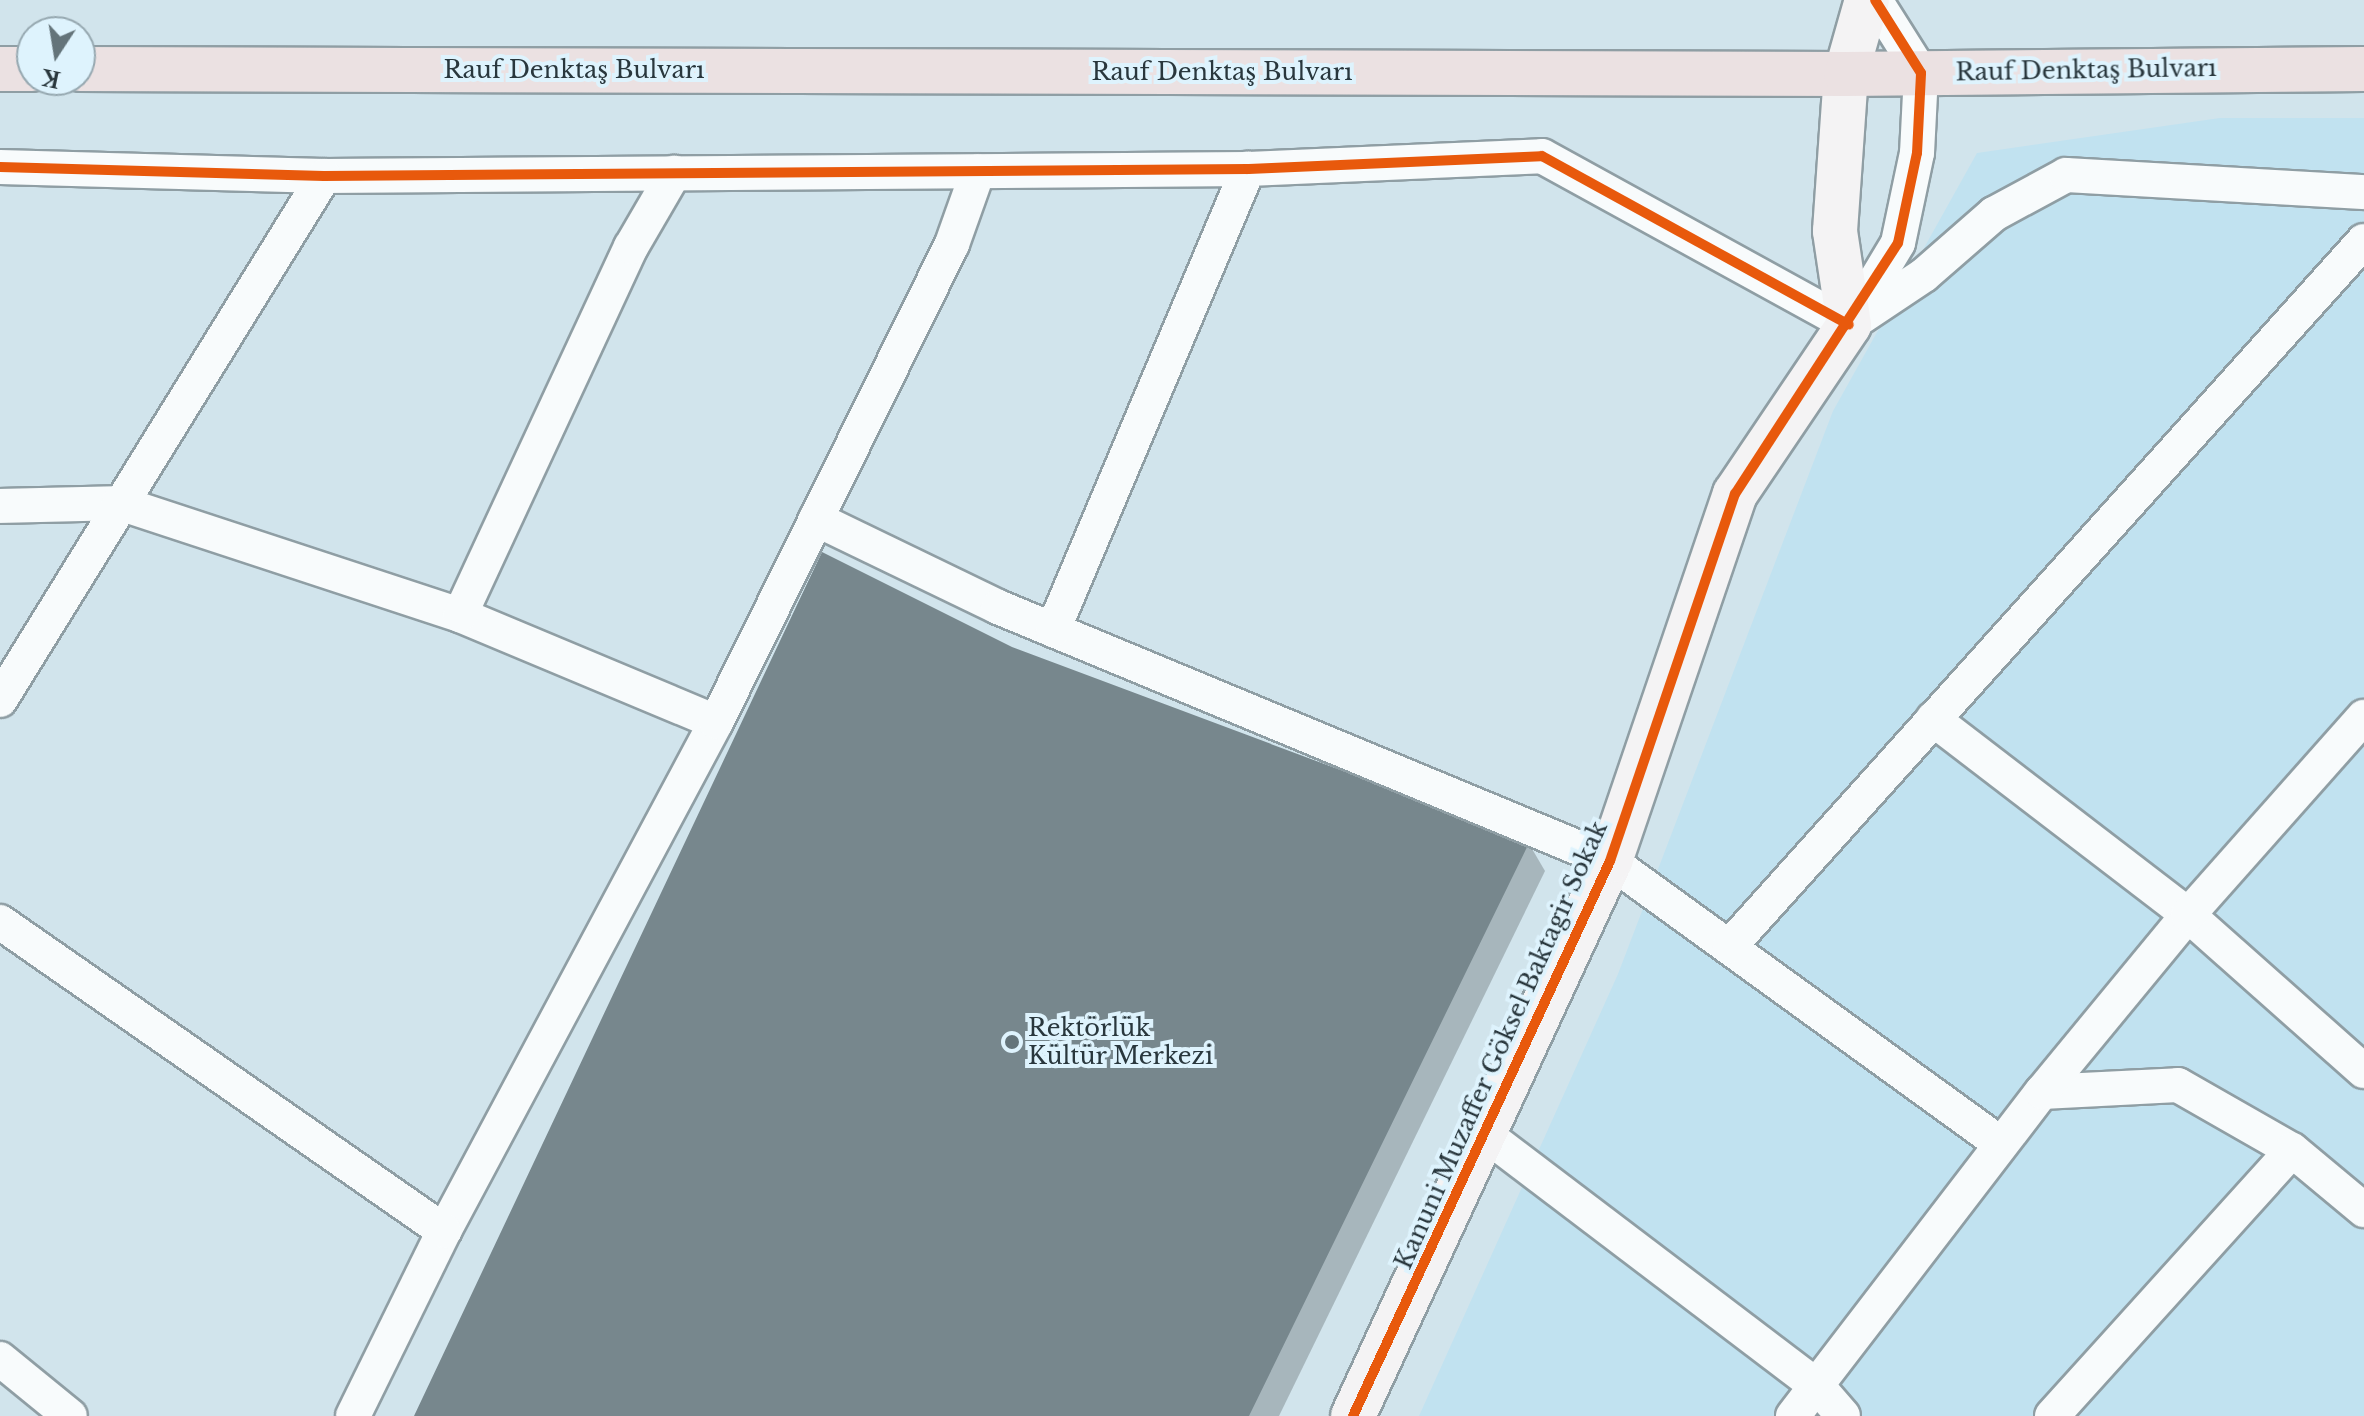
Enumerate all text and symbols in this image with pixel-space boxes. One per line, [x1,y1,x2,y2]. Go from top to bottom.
north arrow [16,16,96,96]
street label: Rauf Denktaş Bulvarı [1955,53,2217,87]
street label: Rauf Denktaş Bulvarı [444,56,704,84]
street label: Rauf Denktaş Bulvarı [1092,58,1352,86]
text: K [40,63,63,93]
street label: Kanuni Muzaffer Göksel Baktagir Sokak [1389,816,1613,1274]
place label: Rektörlük Kültür Merkezi [1028,1014,1214,1070]
marker: Rektörlük Kültür Merkezi [1003,1033,1021,1051]

